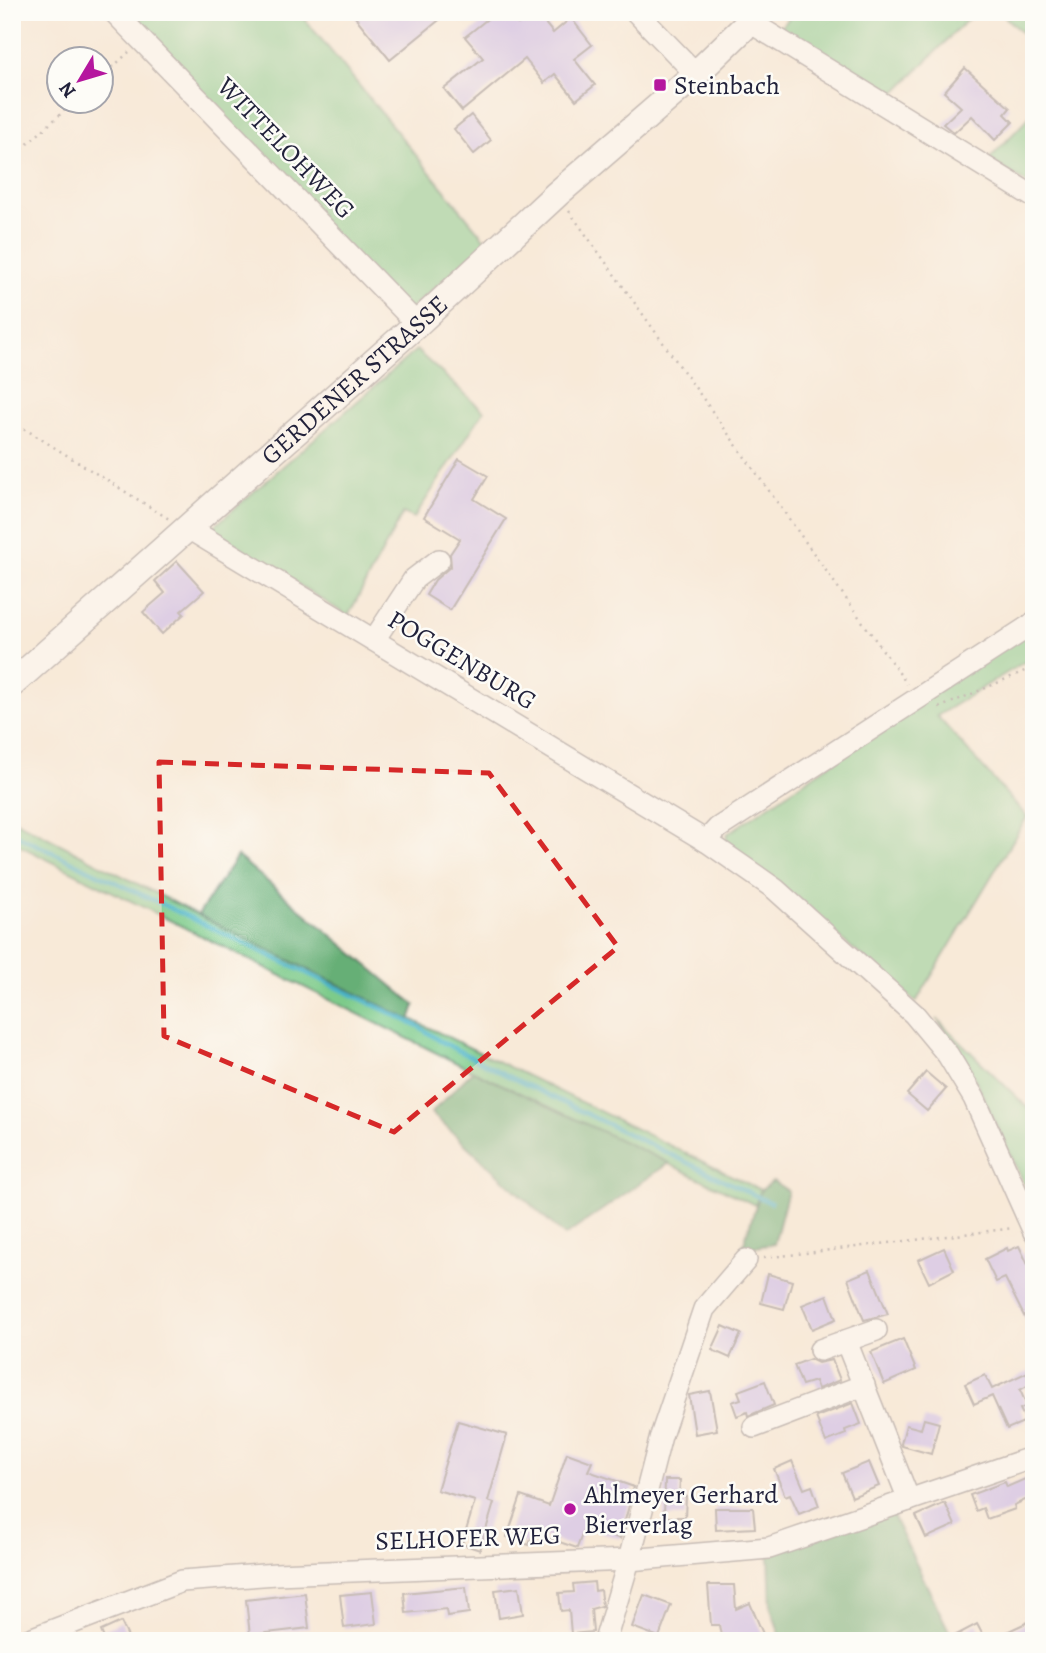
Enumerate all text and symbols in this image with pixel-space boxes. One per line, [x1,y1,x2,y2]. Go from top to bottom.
north arrow [46,46,116,116]
place label: Steinbach [674,68,780,103]
street label: WITTELOHWEG [209,69,363,226]
text: N [53,76,82,103]
marker: Steinbach [652,77,668,93]
street label: GERDENER STRASSE [253,287,455,472]
street label: POGGENBURG [381,602,543,718]
place label: Ahlmeyer Gerhard Bierverlag [583,1477,778,1542]
marker: Ahlmeyer Gerhard Bierverlag [562,1501,578,1517]
street label: SELHOFER WEG [375,1517,561,1559]

